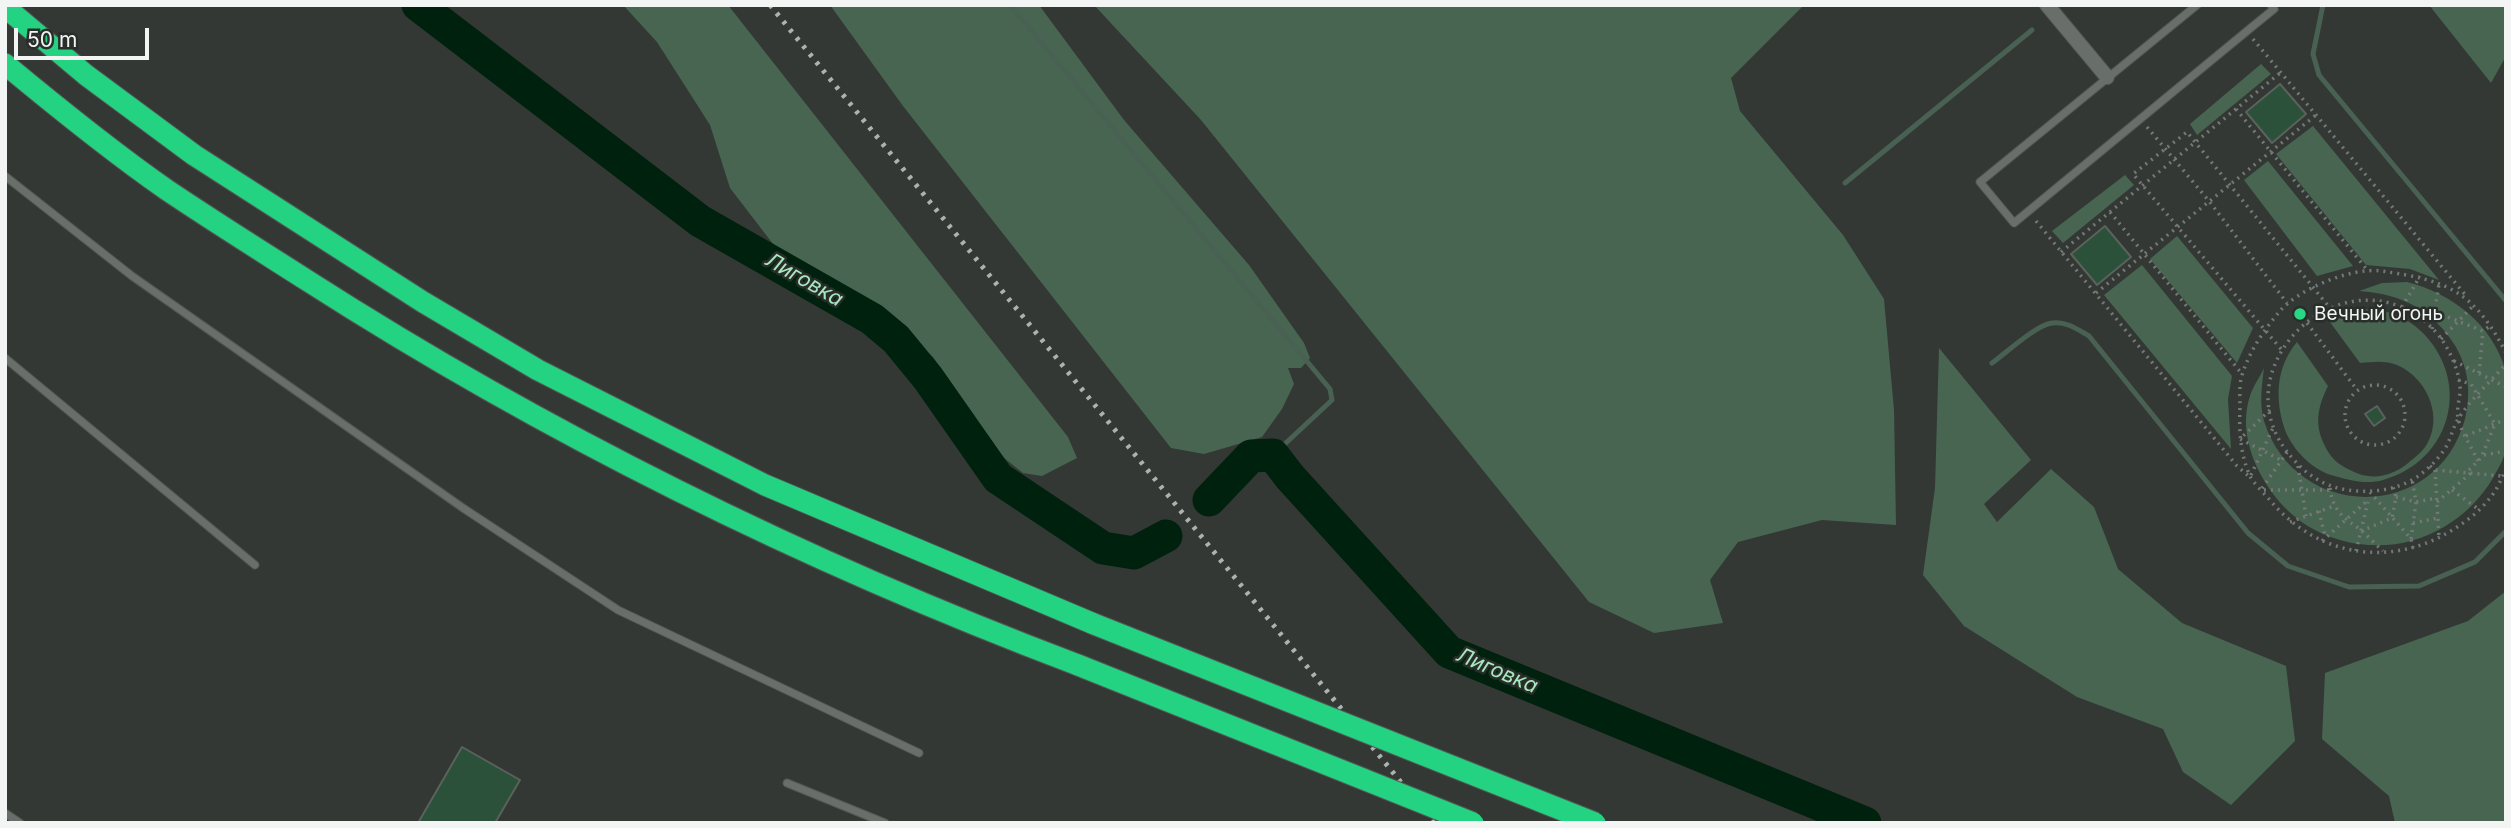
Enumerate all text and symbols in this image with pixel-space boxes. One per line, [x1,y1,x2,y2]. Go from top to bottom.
scale bar [18,14,152,58]
text: 50 m [27,27,77,52]
water label: Лиговка [761,248,847,312]
place label: Вечный огонь [2314,303,2443,325]
marker: Вечный огонь [2292,306,2308,322]
water label: Лиговка [1453,643,1541,699]

